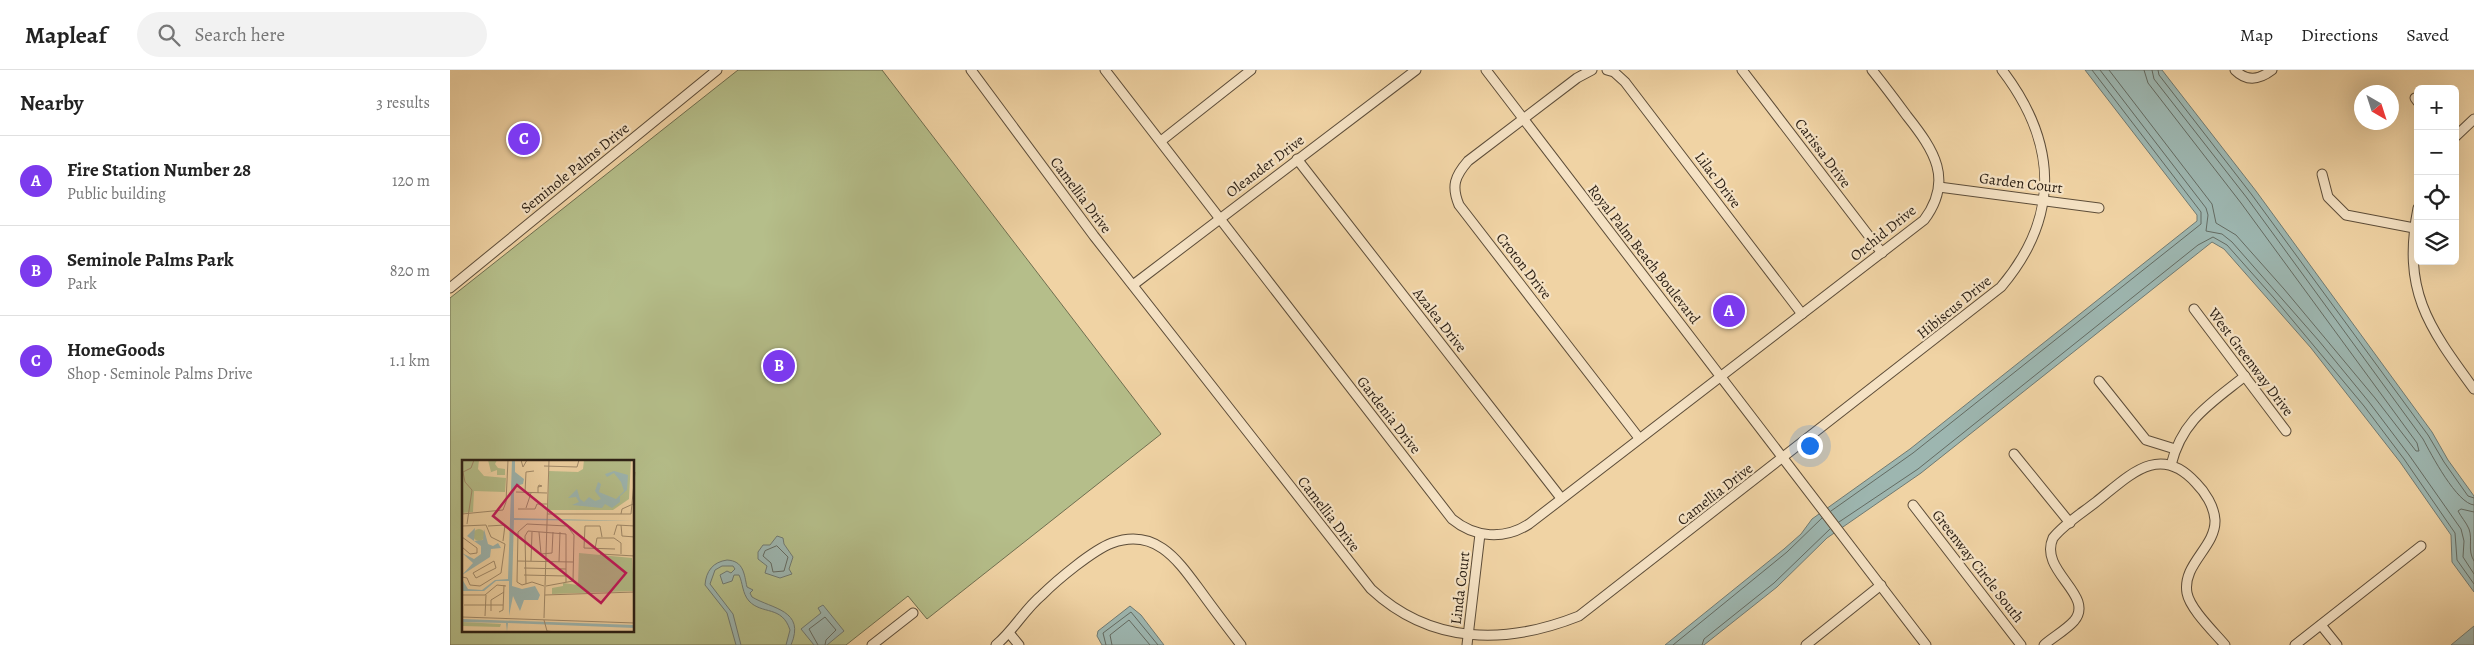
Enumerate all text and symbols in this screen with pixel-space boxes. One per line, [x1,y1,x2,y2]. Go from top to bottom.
search box [137,12,487,57]
text: Mapleaf [25,19,107,51]
icon: search [155,21,183,49]
text: Search here [195,22,285,48]
text: Map [2240,23,2273,47]
text: Directions [2301,23,2378,47]
text: Saved [2406,23,2449,47]
north arrow [2354,85,2399,130]
map controls [2414,85,2459,265]
button: + [2414,85,2459,130]
text: Nearby [20,89,83,117]
text: 3 results [376,92,430,114]
street label: Carissa Drive [1790,114,1856,192]
street label: Seminole Palms Drive [517,118,634,218]
pin: C [508,120,540,158]
street label: Oleander Drive [1222,130,1308,202]
button: − [2414,130,2459,175]
street label: Lilac Drive [1690,148,1746,212]
street label: Camellia Drive [1046,153,1116,237]
text: Fire Station Number 28 [67,157,251,183]
street label: Garden Court [1978,168,2064,198]
text: A [31,170,41,192]
text: 120 m [392,170,430,192]
button: locate [2414,175,2459,220]
street label: Royal Palm Beach Boulevard [1583,180,1705,329]
text: Public building [67,183,166,205]
street label: Orchid Drive [1846,200,1920,266]
button: layers [2414,220,2459,265]
street label: Croton Drive [1492,229,1557,304]
text: Seminole Palms Park [67,247,234,273]
text: B [31,260,41,282]
text: 820 m [390,260,430,282]
street label: Hibiscus Drive [1913,271,1996,343]
text: Park [67,273,97,295]
street label: Azalea Drive [1408,283,1472,357]
pin: A [1713,292,1745,330]
street label: West Greenway Drive [2203,303,2298,420]
text: HomeGoods [67,337,165,363]
pin: B [763,347,795,385]
text: C [31,350,41,372]
text: 1.1 km [390,350,430,372]
text: Shop · Seminole Palms Drive [67,363,253,385]
street label: Gardenia Drive [1352,372,1426,458]
your location [1797,433,1823,459]
street label: Camellia Drive [1673,458,1757,530]
inset map [462,460,635,632]
street label: Camellia Drive [1293,472,1365,556]
street label: Greenway Circle South [1928,505,2028,627]
street label: Linda Court [1446,550,1474,626]

